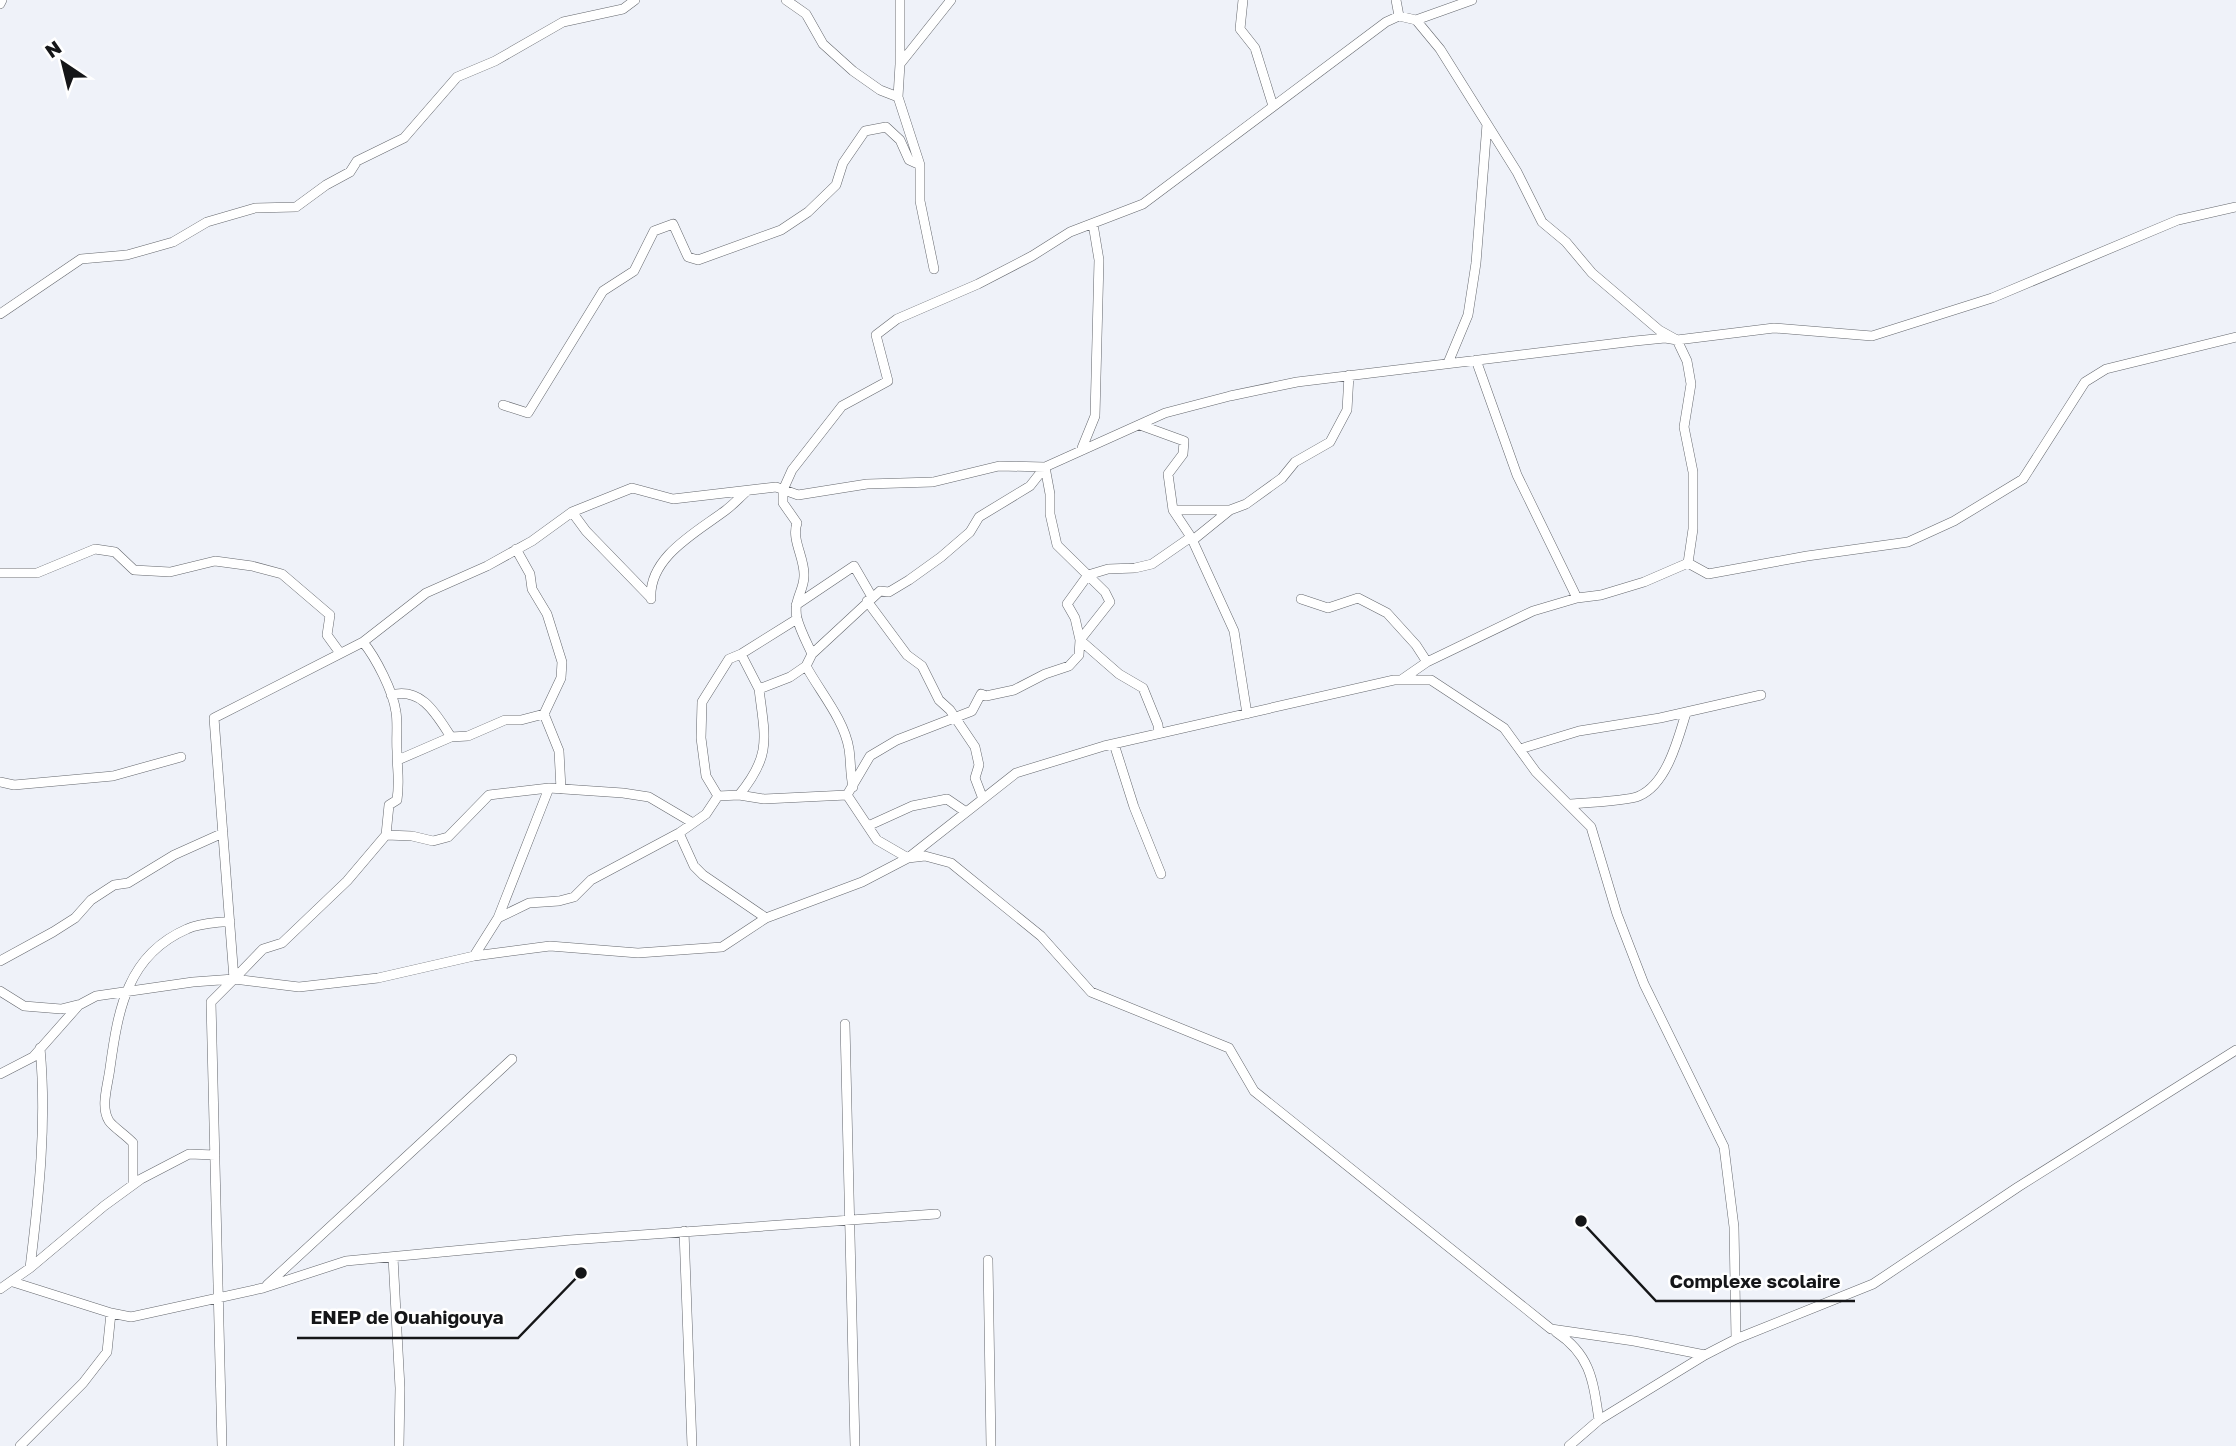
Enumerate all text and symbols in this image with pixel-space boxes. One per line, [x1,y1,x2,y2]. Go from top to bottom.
north arrow [28,28,98,98]
text: N [40,35,65,62]
callout: Complexe scolaire [1656,1261,1855,1301]
text: Complexe scolaire [1670,1269,1840,1292]
callout: ENEP de Ouahigouya [297,1298,518,1338]
text: ENEP de Ouahigouya [310,1305,504,1328]

